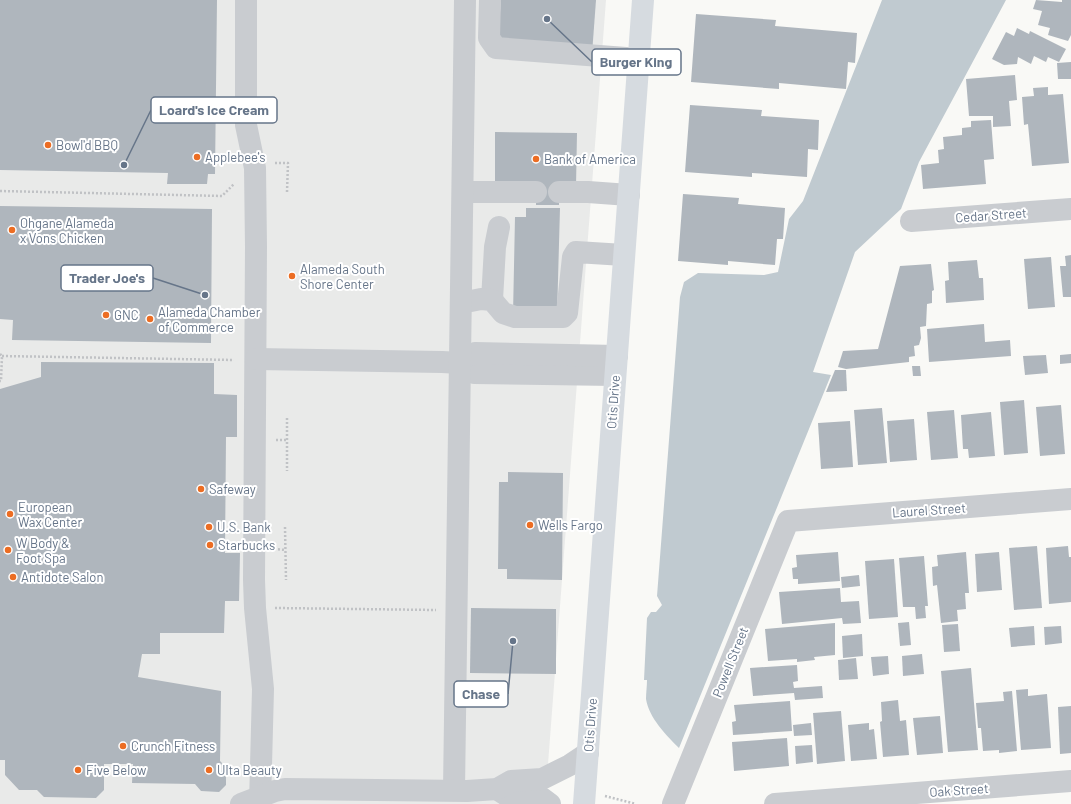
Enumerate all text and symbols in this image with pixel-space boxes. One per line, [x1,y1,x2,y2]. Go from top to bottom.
callout: Burger King [592,49,681,75]
text: Burger King [600,53,673,70]
callout: Loard's Ice Cream [151,97,277,123]
text: Loard's Ice Cream [159,101,269,118]
place label: Bowl'd BBQ [56,137,118,153]
marker: Bowl'd BBQ [43,140,53,150]
place label: Applebee's [205,149,265,165]
place label: Bank of America [544,151,636,167]
marker: Applebee's [192,152,202,162]
marker: Bank of America [531,154,541,164]
street label: Cedar Street [955,205,1027,225]
place label: Ohgane Alameda x Vons Chicken [20,215,114,246]
marker: Ohgane Alameda x Vons Chicken [7,225,17,235]
place label: Alameda South Shore Center [300,261,385,292]
callout: Trader Joe's [61,265,153,291]
text: Trader Joe's [69,269,145,286]
marker: Alameda South Shore Center [287,271,297,281]
place label: Alameda Chamber of Commerce [158,304,261,335]
place label: GNC [114,307,139,323]
marker: GNC [101,310,111,320]
marker: Alameda Chamber of Commerce [145,314,155,324]
street label: Otis Drive [603,374,623,429]
place label: Safeway [209,481,256,497]
marker: Safeway [196,484,206,494]
place label: European Wax Center [18,499,83,530]
street label: Laurel Street [892,499,966,521]
marker: European Wax Center [5,509,15,519]
place label: Wells Fargo [538,517,603,533]
place label: U.S. Bank [217,519,271,535]
marker: Wells Fargo [525,520,535,530]
marker: U.S. Bank [204,522,214,532]
place label: W Body & Foot Spa [16,535,70,566]
place label: Starbucks [218,537,275,553]
marker: Starbucks [205,540,215,550]
marker: W Body & Foot Spa [3,545,13,555]
place label: Antidote Salon [21,569,103,585]
marker: Antidote Salon [8,572,18,582]
street label: Powell Street [709,624,751,700]
callout: Chase [454,681,508,707]
text: Chase [462,685,500,702]
street label: Otis Drive [580,697,600,752]
place label: Crunch Fitness [131,738,215,754]
marker: Crunch Fitness [118,741,128,751]
place label: Five Below [86,762,146,778]
place label: Ulta Beauty [217,762,282,778]
marker: Five Below [73,765,83,775]
marker: Ulta Beauty [204,765,214,775]
street label: Oak Street [929,780,989,800]

